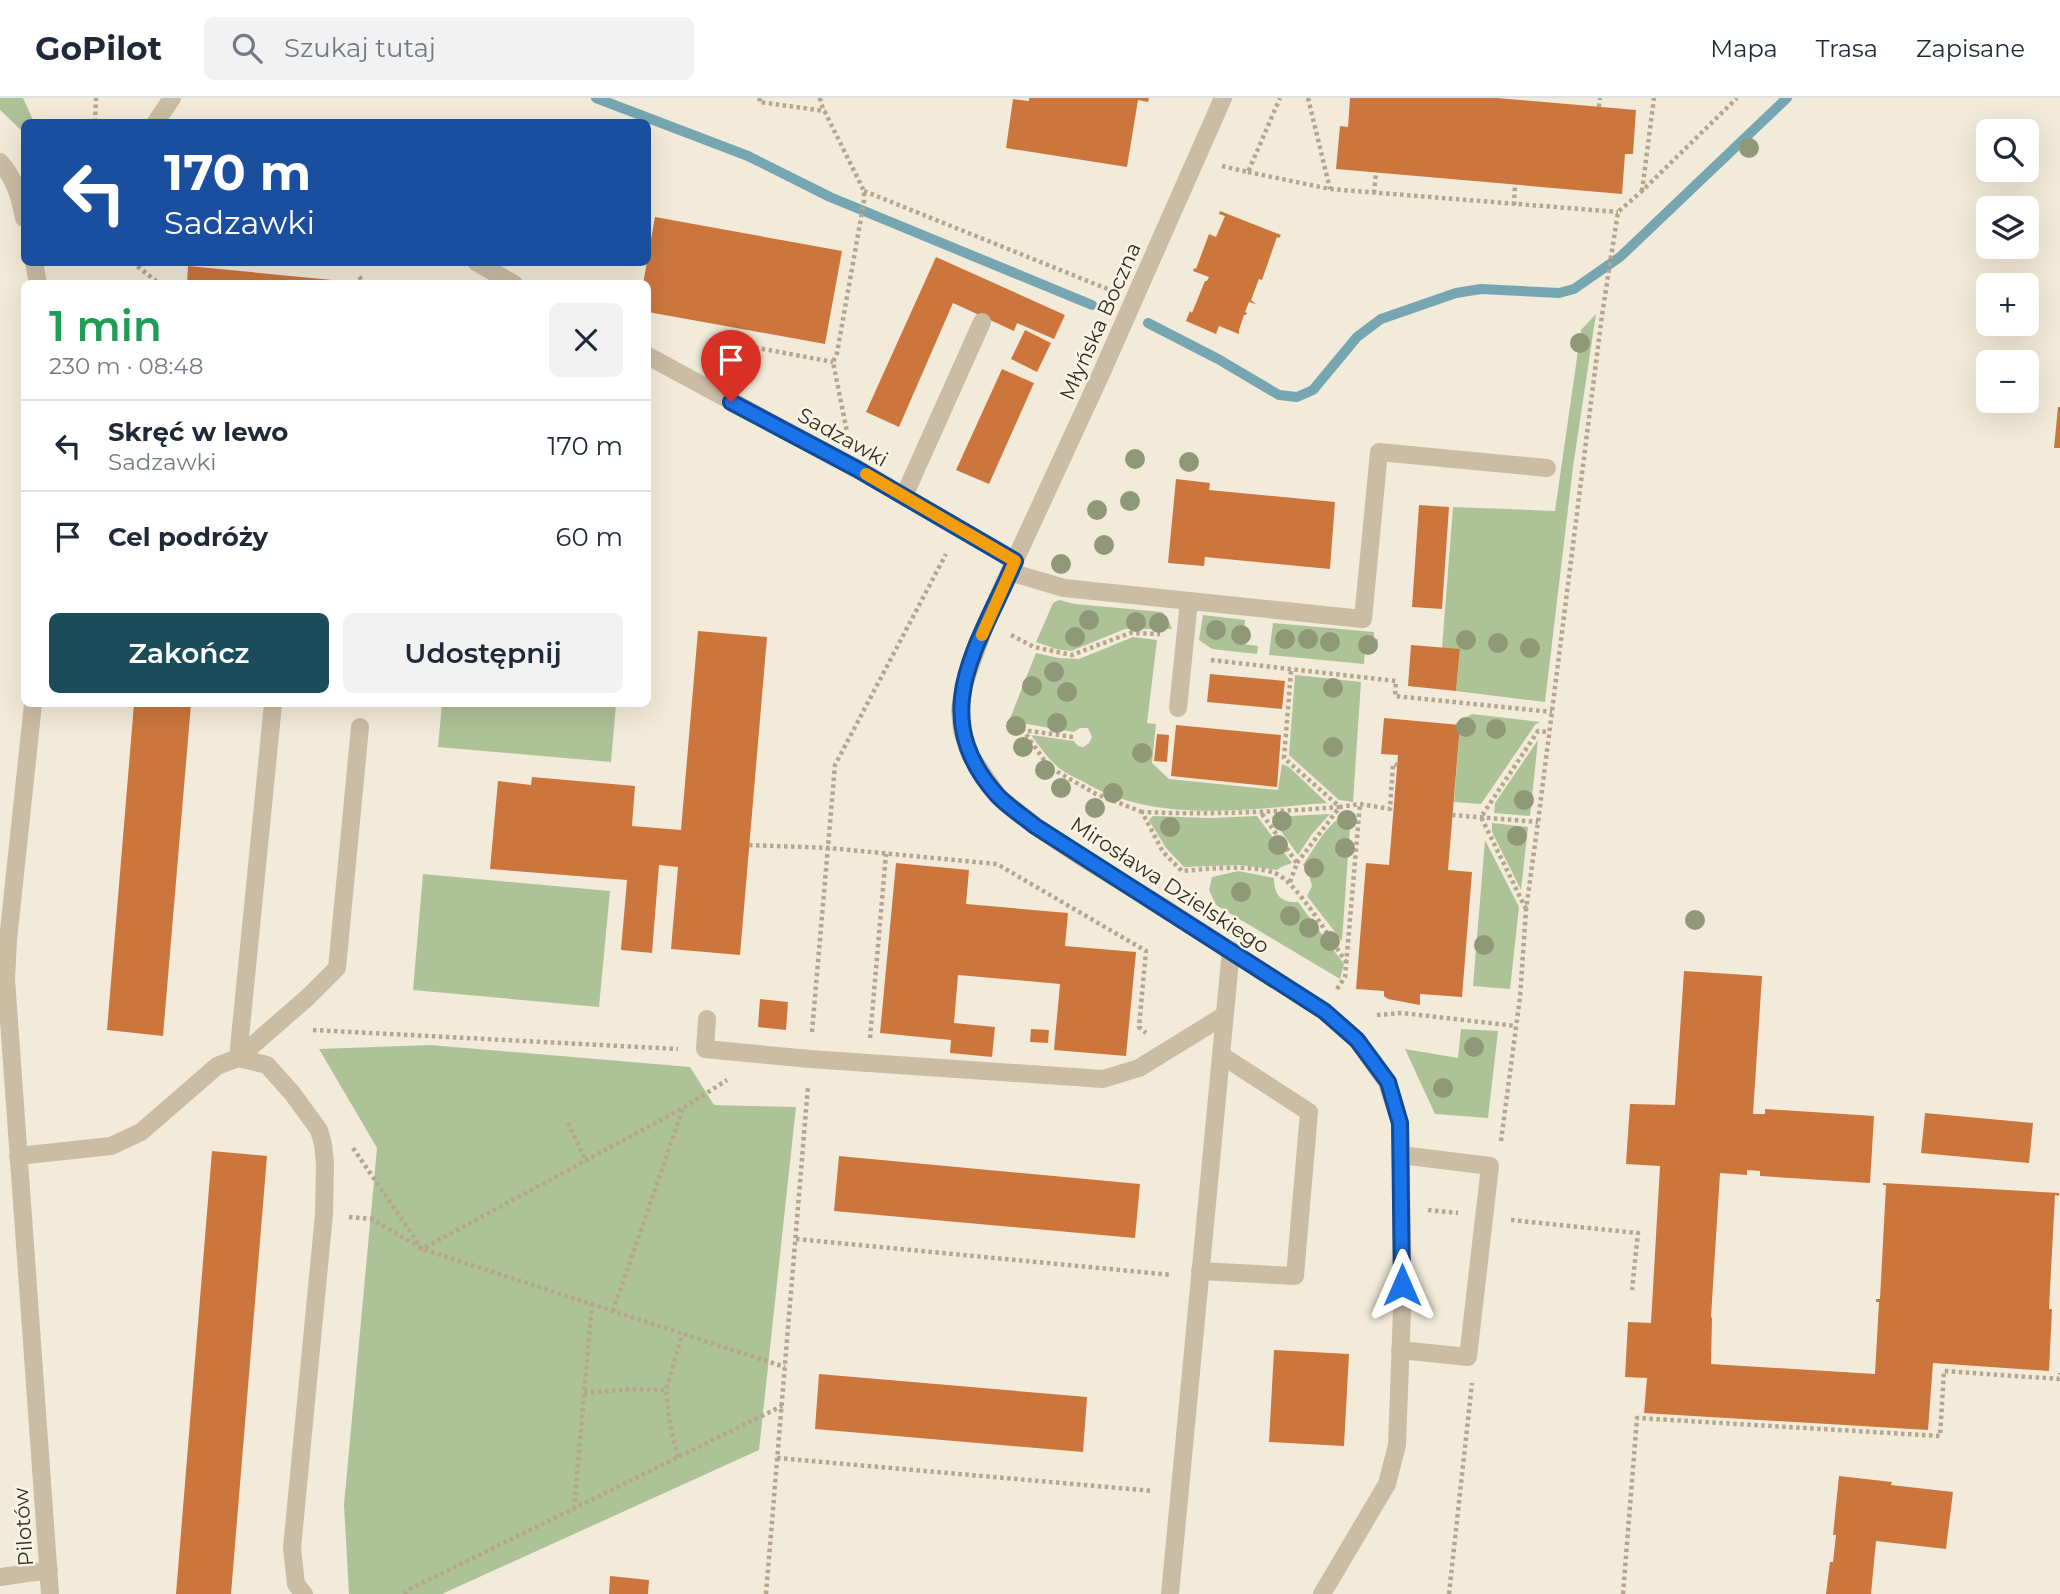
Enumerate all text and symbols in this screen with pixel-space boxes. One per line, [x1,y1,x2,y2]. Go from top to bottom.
search box [204,17,694,80]
text: GoPilot [35,28,162,68]
icon: search [228,29,266,67]
text: Szukaj tutaj [284,32,436,64]
text: Mapa [1710,34,1778,63]
text: Trasa [1816,34,1878,63]
text: Zapisane [1916,34,2025,63]
map controls [1976,119,2039,413]
button: search [1976,119,2039,182]
text: 170 m [164,143,311,202]
icon: left [49,147,140,238]
button: layers [1976,196,2039,259]
text: Sadzawki [164,203,315,242]
street label: Młyńska Boczna [1054,238,1146,404]
button: + [1976,273,2039,336]
text: 1 min [49,300,162,352]
button: close [549,303,623,377]
pin [701,330,761,402]
icon: arrive [712,341,750,379]
button: − [1976,350,2039,413]
text: 230 m · 08:48 [49,352,203,380]
street label: Sadzawki [794,402,892,472]
text: Skręć w lewo [108,416,288,448]
icon: left [49,427,87,465]
text: 170 m [547,430,623,462]
text: Sadzawki [108,448,217,476]
icon: arrive [49,518,87,556]
text: Cel podróży [108,521,268,553]
text: 60 m [556,521,623,553]
button: Zakończ [49,613,329,693]
button: Udostępnij [343,613,623,693]
street label: Mirosława Dzielskiego [1066,811,1274,959]
position arrow [1365,1248,1439,1322]
street label: Pilotów [8,1486,38,1567]

